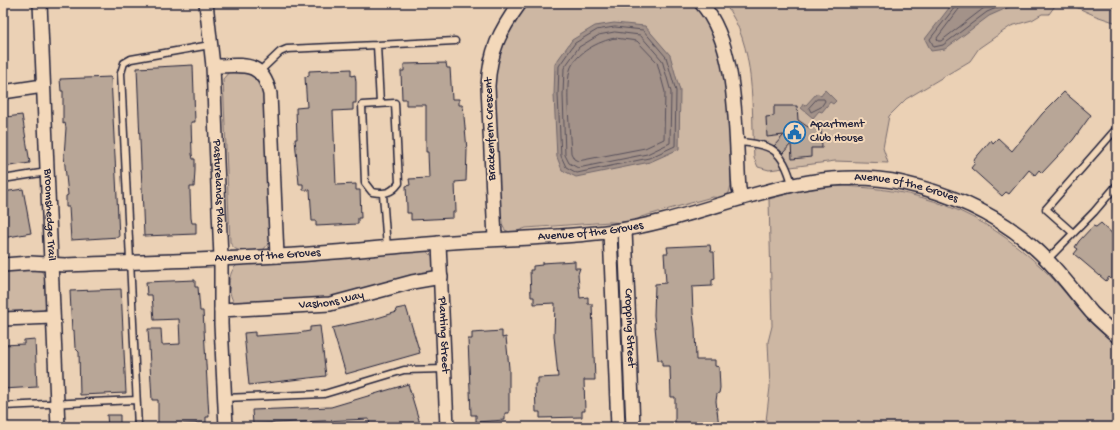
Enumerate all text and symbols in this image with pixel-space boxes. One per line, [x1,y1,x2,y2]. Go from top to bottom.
street label: Brackenfern Crescent [482,76,500,182]
place label: Apartment Club House [810,118,865,146]
public building icon: Apartment Club House [781,119,807,145]
street label: Pasturelands Place [209,138,227,235]
street label: Broomshedge Trail [40,167,58,262]
street label: Avenue of the Groves [854,171,960,207]
street label: Avenue of the Groves [538,219,645,245]
street label: Avenue of the Groves [214,246,322,266]
street label: Vashons Way [297,288,366,313]
street label: Cropping Street [620,288,638,369]
street label: Planting Street [434,295,452,375]

